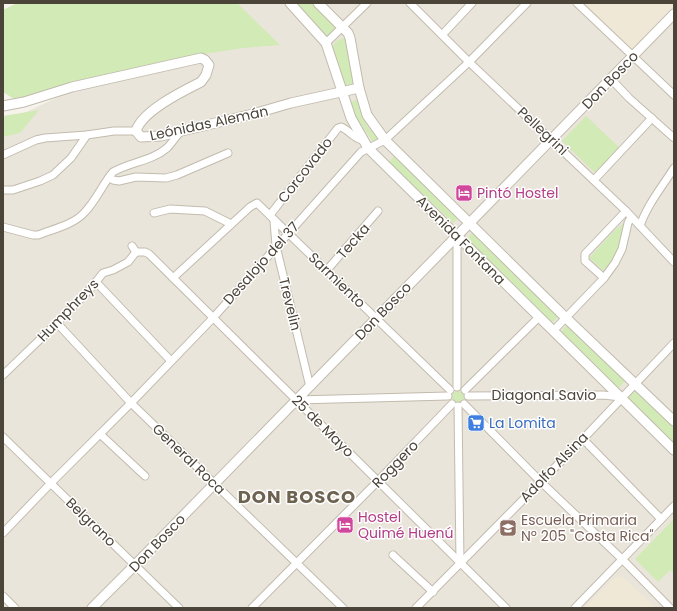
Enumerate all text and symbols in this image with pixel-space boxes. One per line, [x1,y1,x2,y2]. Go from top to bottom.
street label: Don Bosco [577,46,643,114]
street label: Leónidas Alemán [148,101,270,145]
street label: Pellegrini [513,102,573,160]
street label: Corcovado [273,133,337,207]
hotel icon: Pintó Hostel [454,183,474,203]
place label: Pintó Hostel [477,183,558,203]
street label: Avenida Fontana [412,191,510,289]
street label: Desalojo del 37 [218,217,304,309]
street label: Tecka [332,219,374,263]
street label: Sarmiento [304,248,370,312]
street label: Humphreys [33,274,103,346]
street label: Trevelin [274,275,306,333]
street label: Don Bosco [350,277,416,345]
street label: Diagonal Savio [492,385,596,405]
street label: 25 de Mayo [287,390,359,462]
supermarket icon: La Lomita [466,413,486,433]
place label: La Lomita [489,413,556,433]
street label: General Roca [148,419,230,499]
street label: Adolfo Alsina [515,427,593,507]
street label: Roggero [367,436,423,492]
district label: DON BOSCO [238,484,356,509]
street label: Belgrano [61,493,121,551]
place label: Hostel Quimé Huenú [358,507,454,543]
street label: Don Bosco [124,509,190,577]
place label: Escuela Primaria Nº 205 "Costa Rica" [521,510,654,546]
hotel icon: Hostel Quimé Huenú [335,515,355,535]
school or university icon: Escuela Primaria Nº 205 "Costa Rica" [498,518,518,538]

